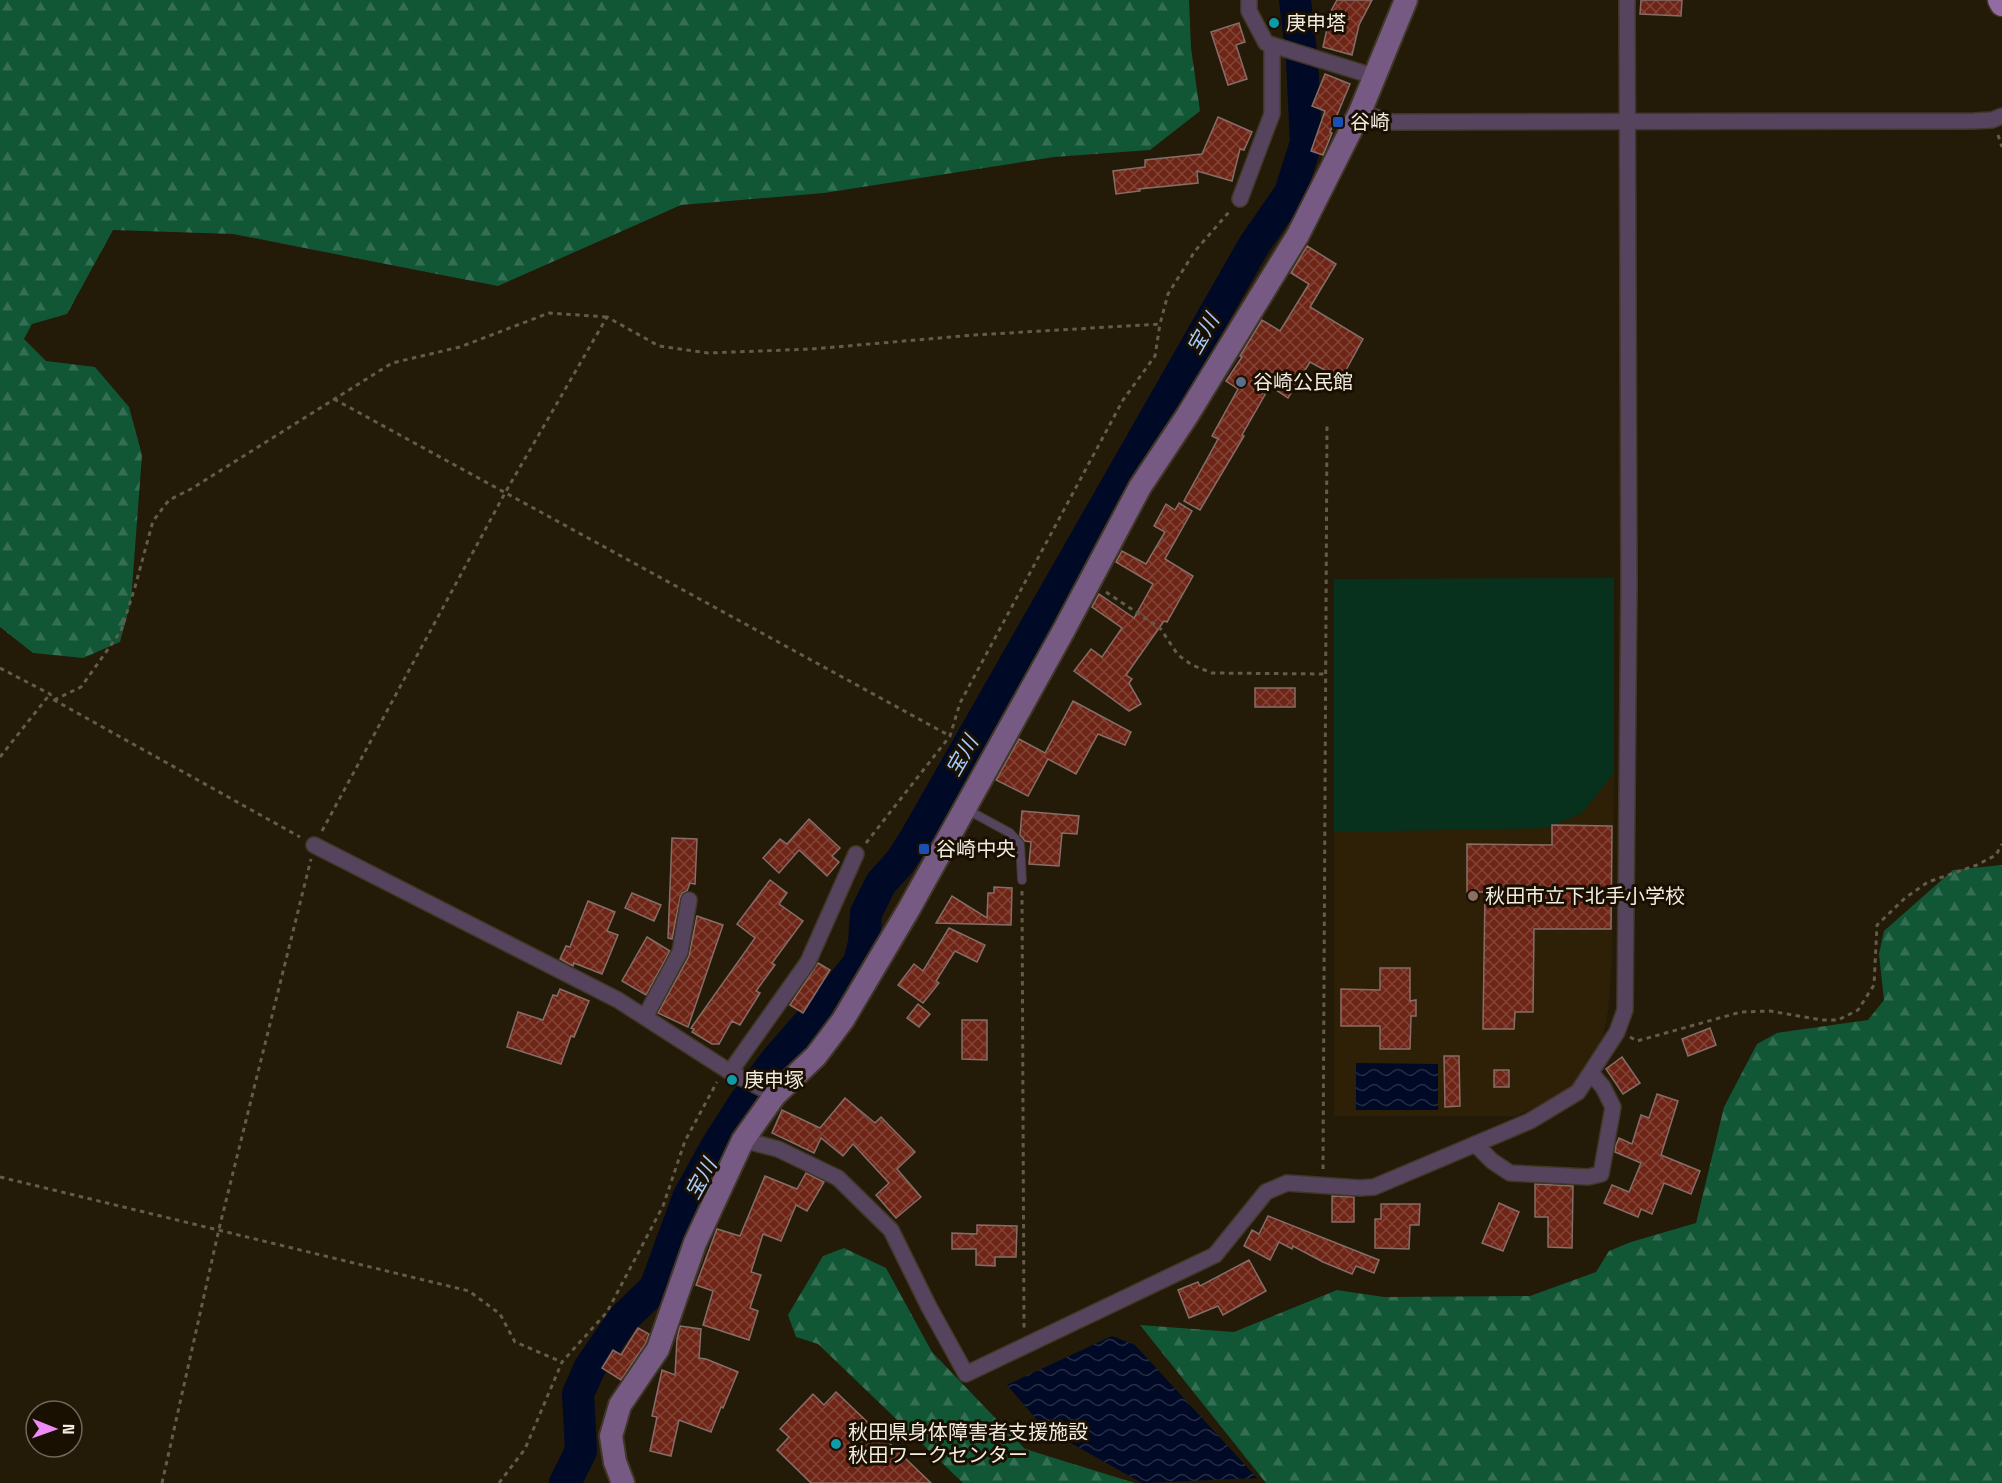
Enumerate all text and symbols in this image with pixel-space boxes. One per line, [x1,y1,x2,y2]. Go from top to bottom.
place label: 庚申塔 [1286,10,1346,36]
marker: 庚申塔 [1267,16,1281,30]
place label: 谷崎 [1350,109,1390,135]
marker: 谷崎 [1331,115,1345,129]
water label: 宝川 [1180,307,1226,359]
place label: 谷崎公民館 [1253,369,1353,395]
marker: 谷崎公民館 [1234,375,1248,389]
water label: 宝川 [939,729,985,781]
place label: 谷崎中央 [936,836,1016,862]
marker: 谷崎中央 [917,842,931,856]
place label: 秋田市立下北手小学校 [1485,883,1685,909]
marker: 秋田市立下北手小学校 [1466,889,1480,903]
place label: 庚申塚 [744,1067,804,1093]
marker: 庚申塚 [725,1073,739,1087]
water label: 宝川 [679,1152,724,1204]
north arrow [24,1399,84,1459]
place label: 秋田県身体障害者支援施設 秋田ワークセンター [848,1419,1088,1468]
text: N [58,1424,79,1435]
marker: 秋田県身体障害者支援施設 秋田ワークセンター [829,1437,843,1451]

